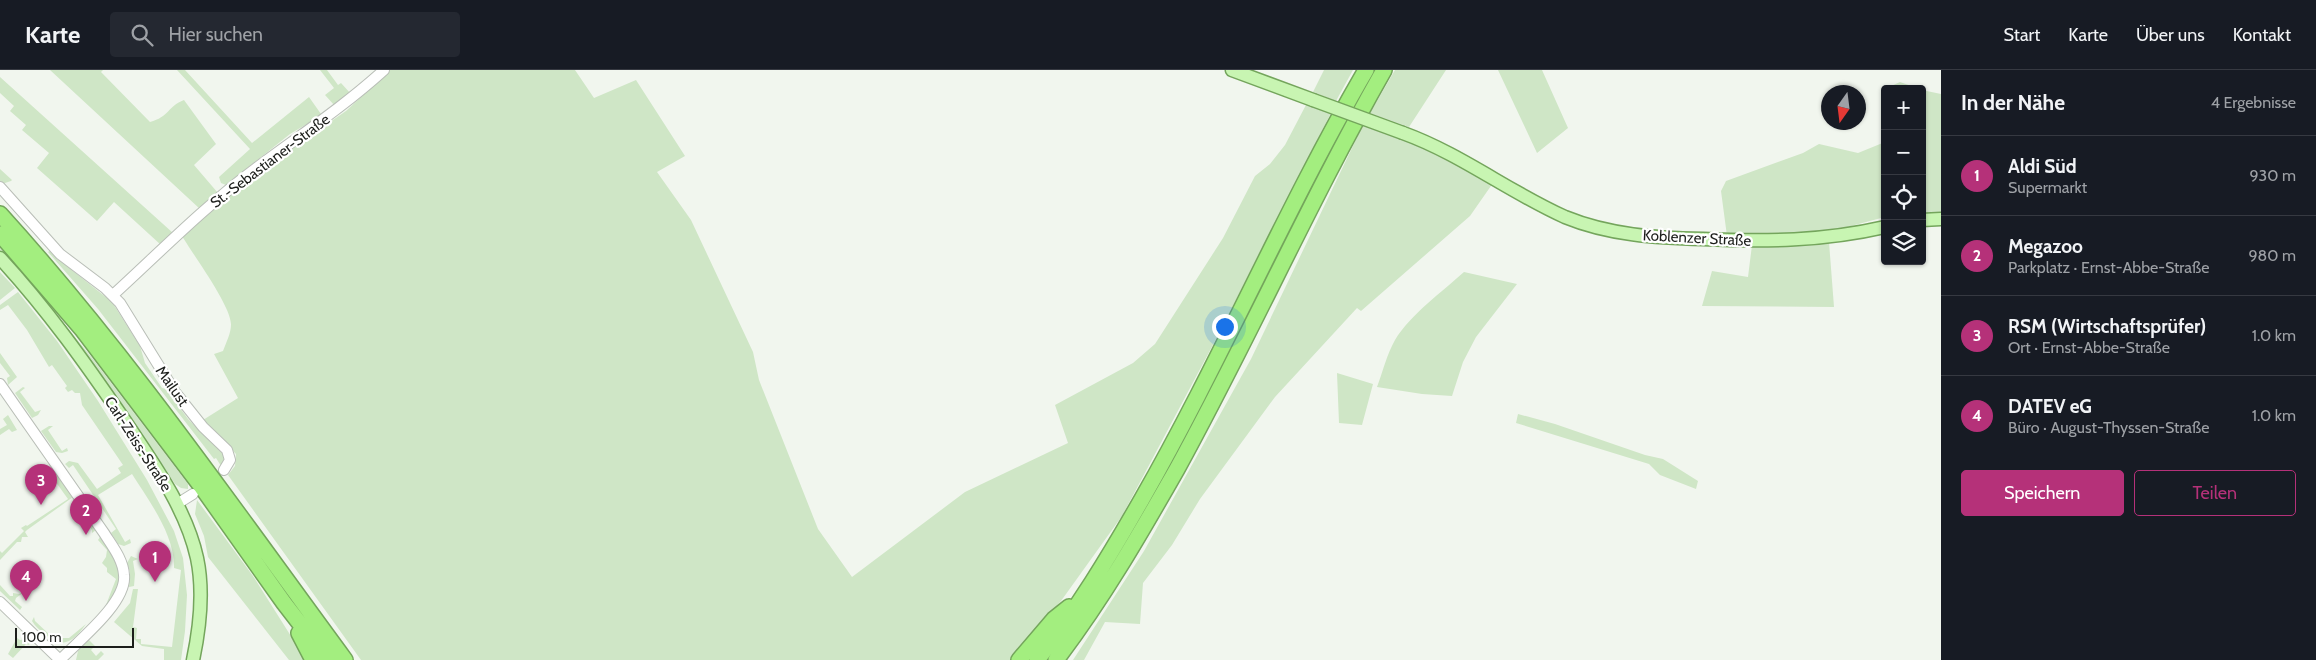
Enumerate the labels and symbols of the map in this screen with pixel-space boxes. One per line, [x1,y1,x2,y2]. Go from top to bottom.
north arrow [1821,85,1866,130]
street label: St.-Sebastianer-Straße [207,110,333,212]
street label: Koblenzer Straße [1642,226,1752,250]
your location [1212,314,1238,340]
street label: Mailust [152,362,192,410]
street label: Carl-Zeiss-Straße [101,393,176,495]
pin: 3 [25,464,57,505]
pin: 2 [70,494,102,535]
pin: 1 [139,541,171,582]
pin: 4 [10,560,42,601]
scale bar [15,625,134,648]

